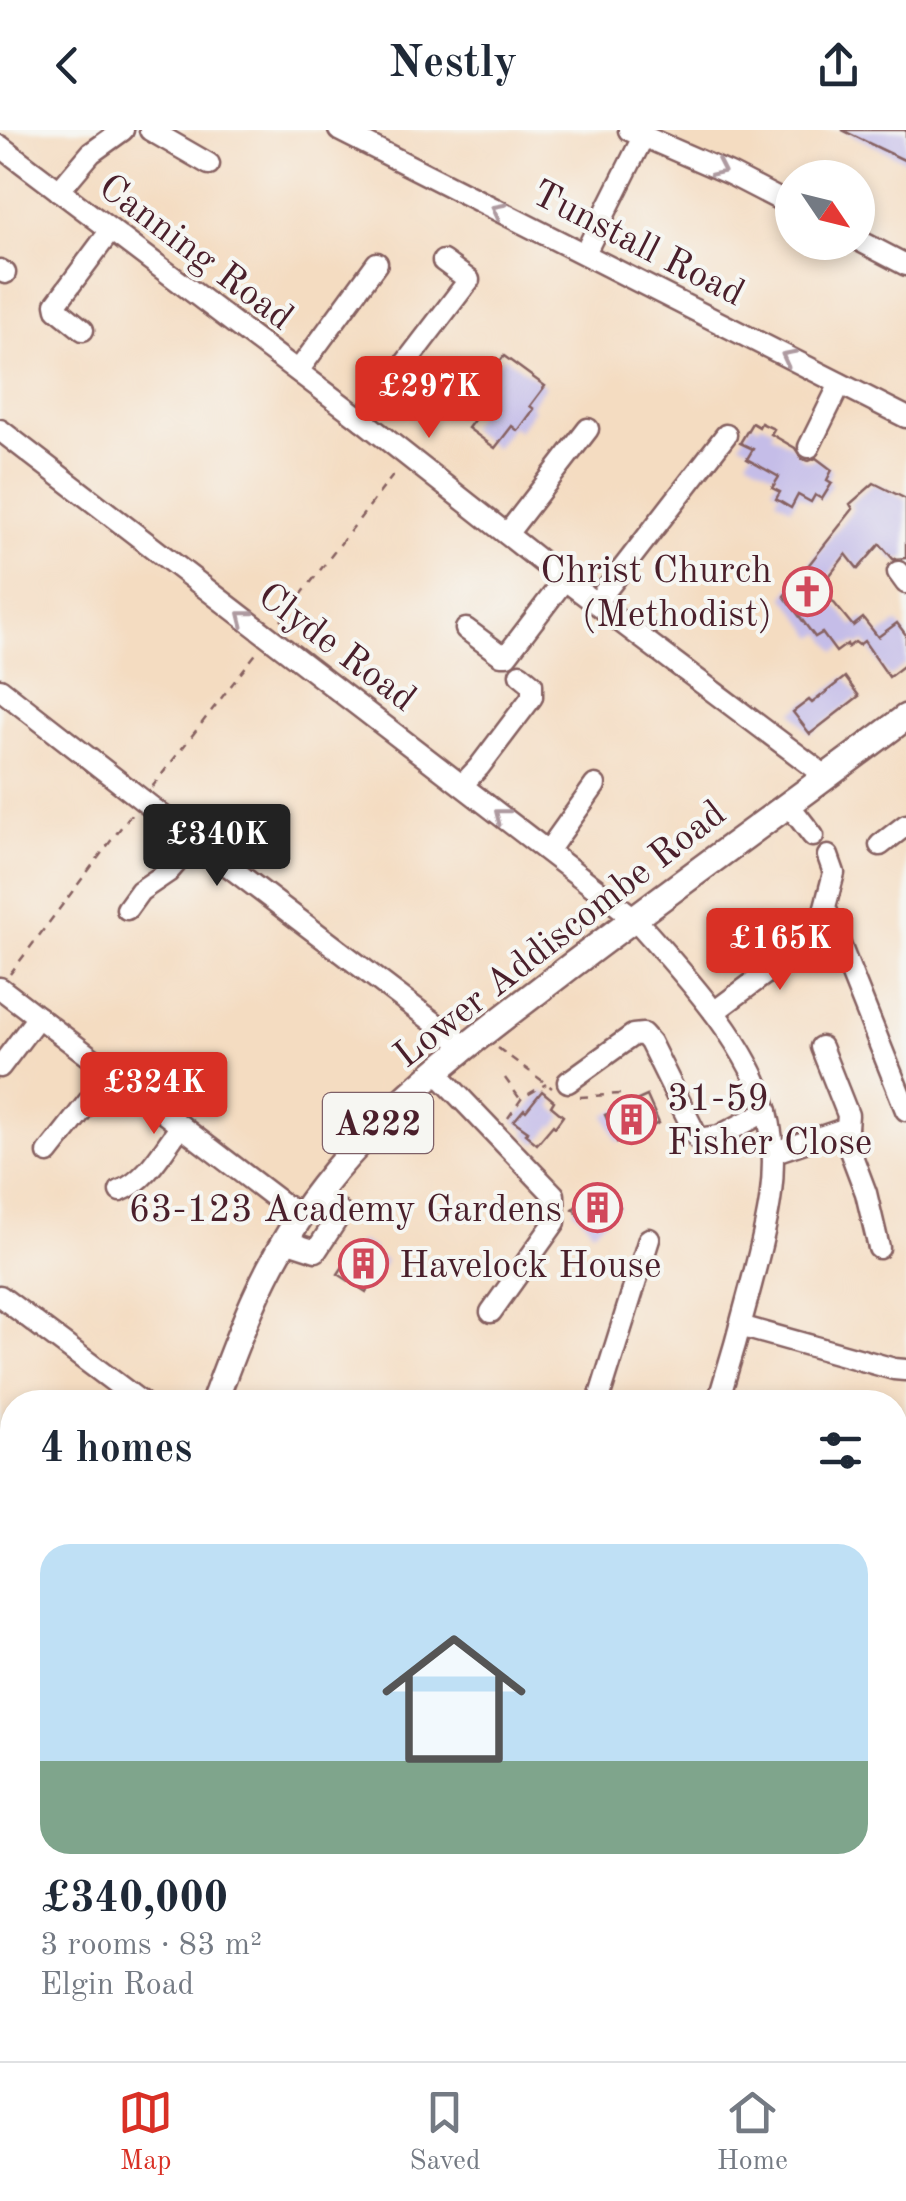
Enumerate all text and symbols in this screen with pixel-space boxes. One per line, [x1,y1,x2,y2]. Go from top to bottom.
icon: back [40,38,95,93]
icon: share [811,38,866,93]
text: Nestly [389,42,517,87]
one-way arrow [709,157,727,177]
north arrow [775,160,875,260]
map controls [775,160,875,260]
street label: Canning Road [91,168,299,338]
street label: Tunstall Road [526,175,750,314]
one-way arrow [491,203,509,222]
one-way arrow [780,349,798,369]
pin: £297K [359,356,499,441]
text: £297K [377,372,481,404]
place label: Christ Church (Methodist) [540,553,772,635]
church icon: Christ Church (Methodist) [781,565,833,617]
street label: Clyde Road [250,577,422,720]
one-way arrow [237,612,255,629]
street label: Lower Addiscombe Road [388,795,733,1076]
pin: £340K [147,804,287,889]
one-way arrow [495,810,513,827]
text: £340K [165,820,269,852]
pin: £165K [710,908,850,993]
text: £165K [728,924,832,956]
pin: £324K [84,1052,224,1137]
text: £324K [102,1068,206,1100]
place label: 31-59 Fisher Close [667,1081,872,1163]
road number: A222 [323,1093,433,1153]
building icon: 31-59 Fisher Close [606,1093,658,1145]
building icon: 63-123 Academy Gardens [571,1182,623,1234]
place label: 63-123 Academy Gardens [128,1192,562,1230]
building icon: Havelock House [338,1238,390,1290]
place label: Havelock House [399,1248,661,1286]
icon: filters [813,1423,868,1478]
text: 4 homes [40,1429,192,1471]
icon: home [364,1609,544,1789]
text: £340,000 [40,1879,228,1921]
text: 3 rooms · 83 m² [40,1930,262,1962]
text: Elgin Road [40,1970,194,2002]
tab: Map [118,2085,173,2180]
tab: Saved [409,2085,481,2180]
tab: Home [717,2085,788,2180]

